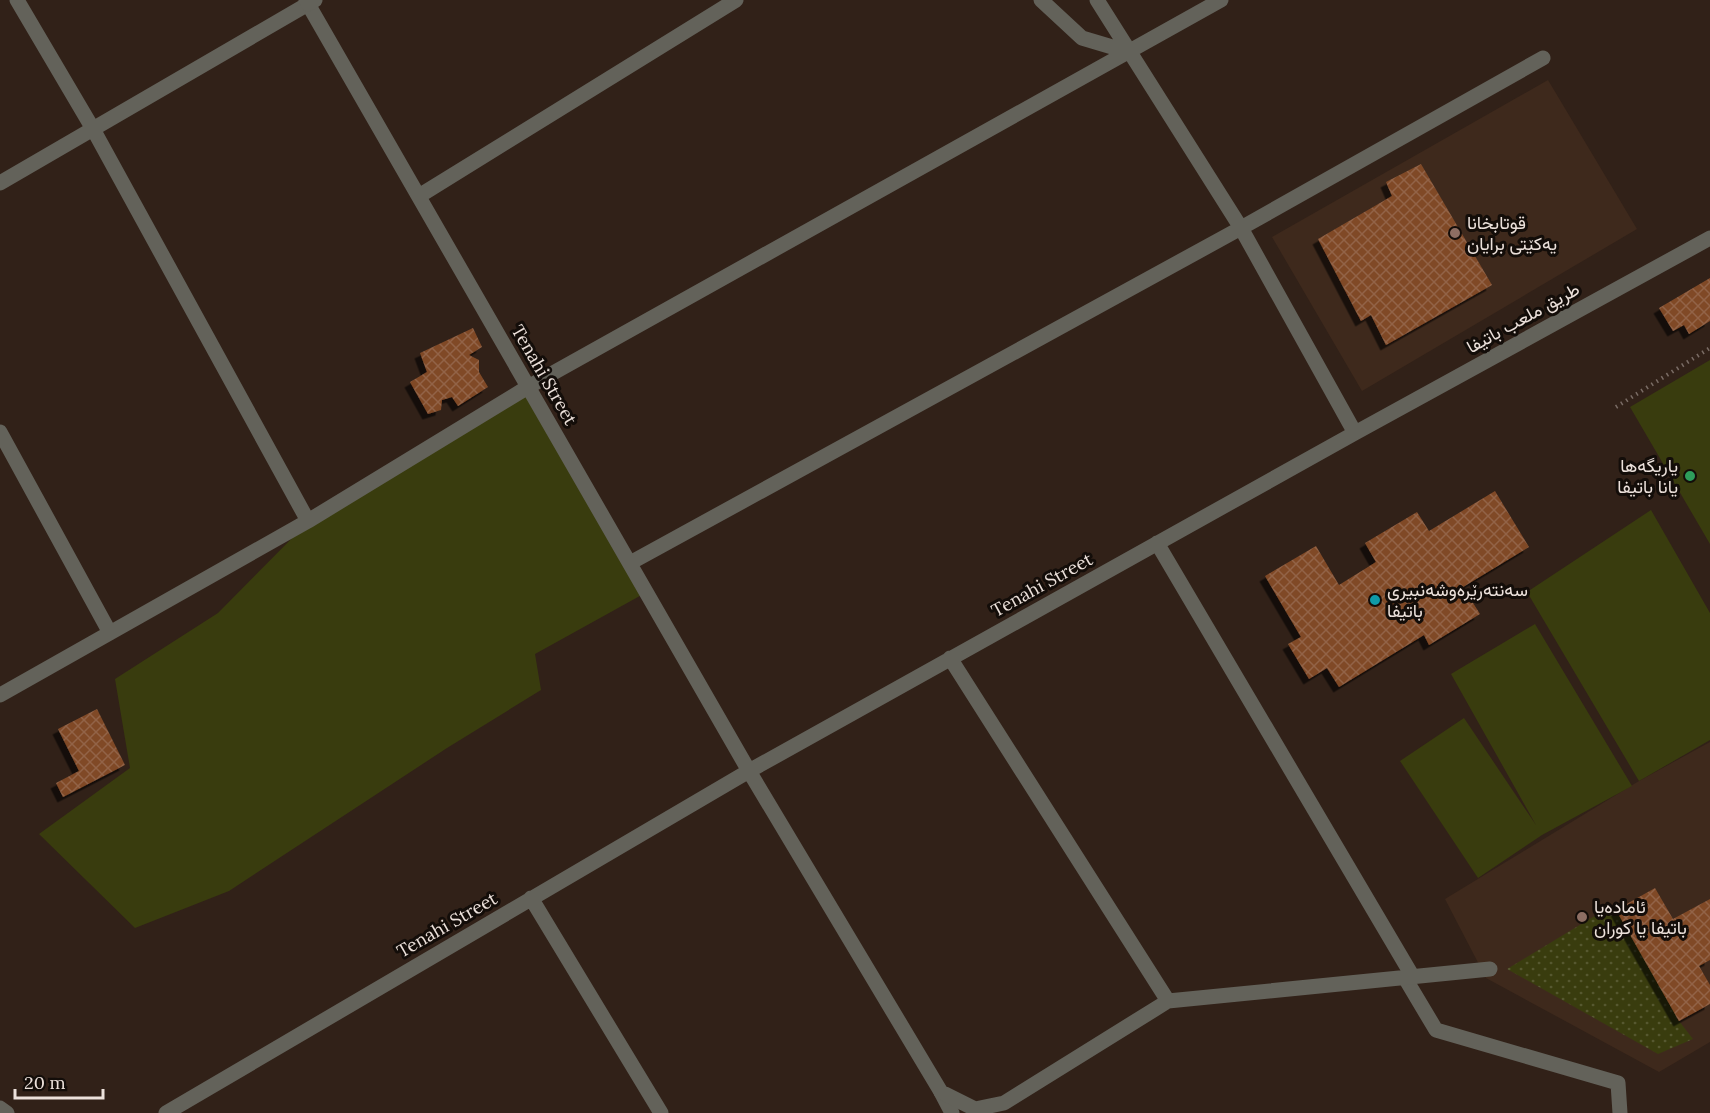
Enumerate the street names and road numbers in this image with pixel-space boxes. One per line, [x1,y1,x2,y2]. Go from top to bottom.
street label: طريق ملعب باتيفا [1462,277,1583,358]
street label: Tenahi Street [506,320,582,429]
street label: Tenahi Street [987,547,1096,622]
street label: Tenahi Street [392,887,501,963]

